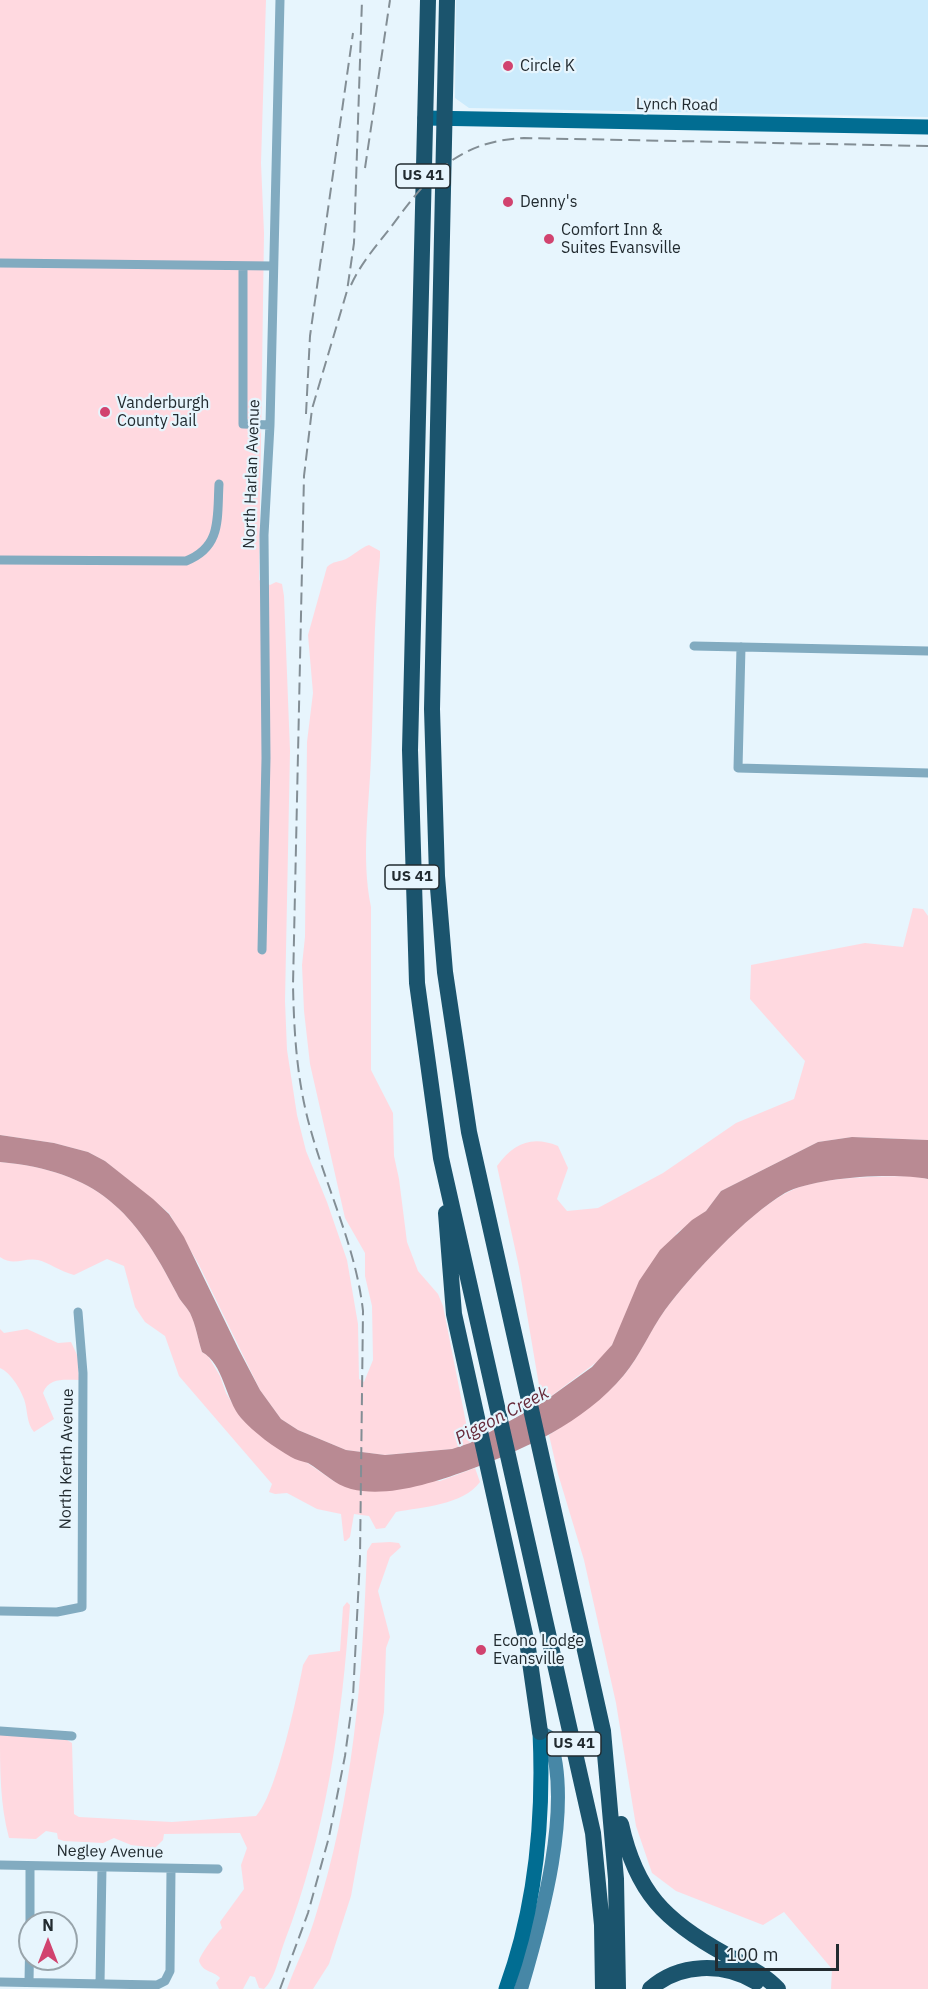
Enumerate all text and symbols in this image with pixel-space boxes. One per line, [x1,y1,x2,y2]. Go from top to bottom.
place label: Circle K [520,56,575,76]
marker: Circle K [501,59,515,73]
street label: Lynch Road [636,95,718,115]
road number: US 41 [396,164,450,188]
place label: Denny's [520,192,578,212]
marker: Denny's [501,195,515,209]
place label: Comfort Inn & Suites Evansville [561,220,681,258]
marker: Comfort Inn & Suites Evansville [542,232,556,246]
place label: Vanderburgh County Jail [117,393,209,431]
street label: North Harlan Avenue [240,399,264,549]
marker: Vanderburgh County Jail [98,405,112,419]
road number: US 41 [385,865,439,889]
water label: Pigeon Creek [451,1382,553,1450]
street label: North Kerth Avenue [56,1388,78,1530]
place label: Econo Lodge Evansville [493,1631,584,1669]
marker: Econo Lodge Evansville [474,1643,488,1657]
road number: US 41 [547,1732,601,1756]
street label: Negley Avenue [56,1841,164,1863]
north arrow [18,1911,78,1971]
text: N [42,1915,54,1935]
scale bar [718,1932,842,1970]
text: 100 m [726,1943,778,1966]

